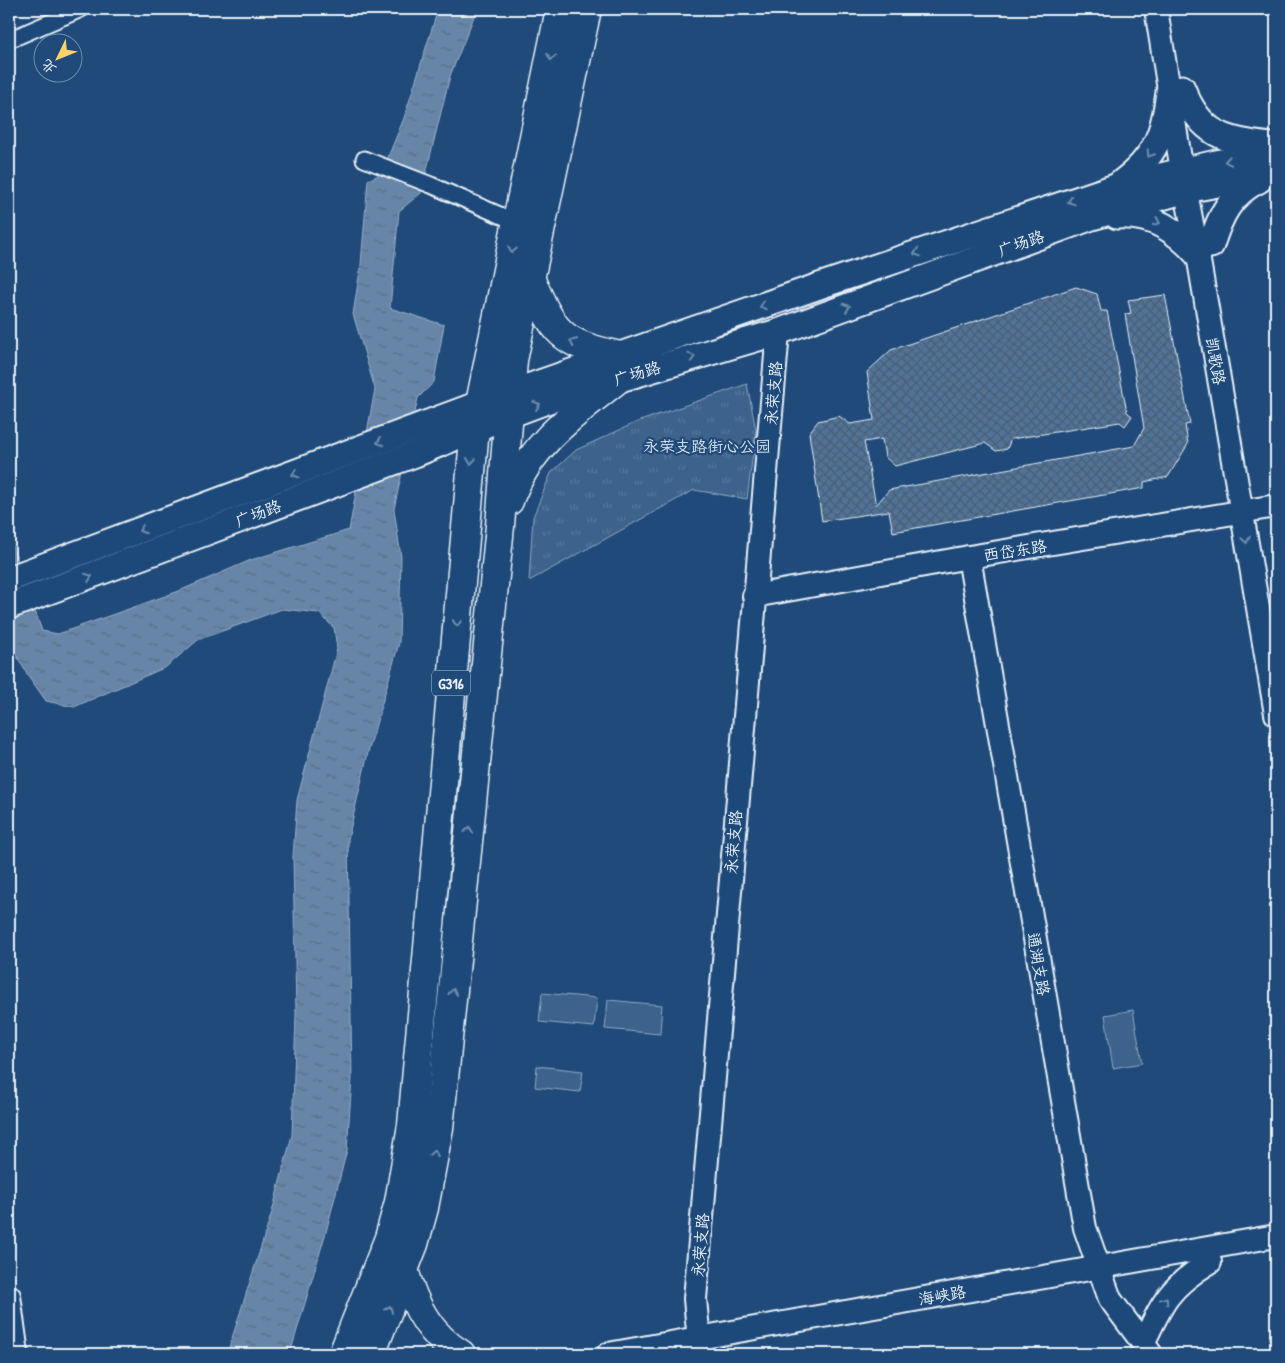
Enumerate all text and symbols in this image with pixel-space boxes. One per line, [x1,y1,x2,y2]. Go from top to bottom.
north arrow [32,32,82,82]
one-way arrow [546,52,557,61]
text: 北 [36,56,60,79]
one-way arrow [1147,149,1157,158]
one-way arrow [1224,155,1233,165]
one-way arrow [1067,196,1076,206]
one-way arrow [1152,216,1161,226]
street label: 广场路 [995,224,1047,262]
one-way arrow [508,246,518,255]
one-way arrow [913,247,922,257]
one-way arrow [760,300,768,310]
one-way arrow [842,303,851,313]
street label: 凯歌路 [1201,335,1231,387]
one-way arrow [570,338,579,348]
one-way arrow [688,353,696,363]
street label: 广场路 [611,355,663,391]
street label: 永荣支路 [759,360,787,426]
one-way arrow [532,400,541,410]
park label: 永荣支路街心公园 [643,435,771,457]
one-way arrow [377,436,385,446]
one-way arrow [466,457,477,465]
one-way arrow [291,468,299,478]
street label: 广场路 [232,494,284,532]
one-way arrow [138,524,147,534]
street label: 西岱东路 [982,534,1048,566]
one-way arrow [1241,536,1251,544]
one-way arrow [84,573,92,583]
one-way arrow [452,619,463,627]
road number: G316 [432,670,470,696]
street label: 永荣支路 [719,809,747,875]
one-way arrow [463,826,474,834]
street label: 通湖支路 [1023,931,1055,997]
one-way arrow [447,988,458,996]
one-way arrow [429,1149,439,1158]
street label: 永荣支路 [686,1212,714,1278]
street label: 海峡路 [916,1280,968,1310]
one-way arrow [1159,1297,1168,1306]
one-way arrow [383,1305,393,1314]

